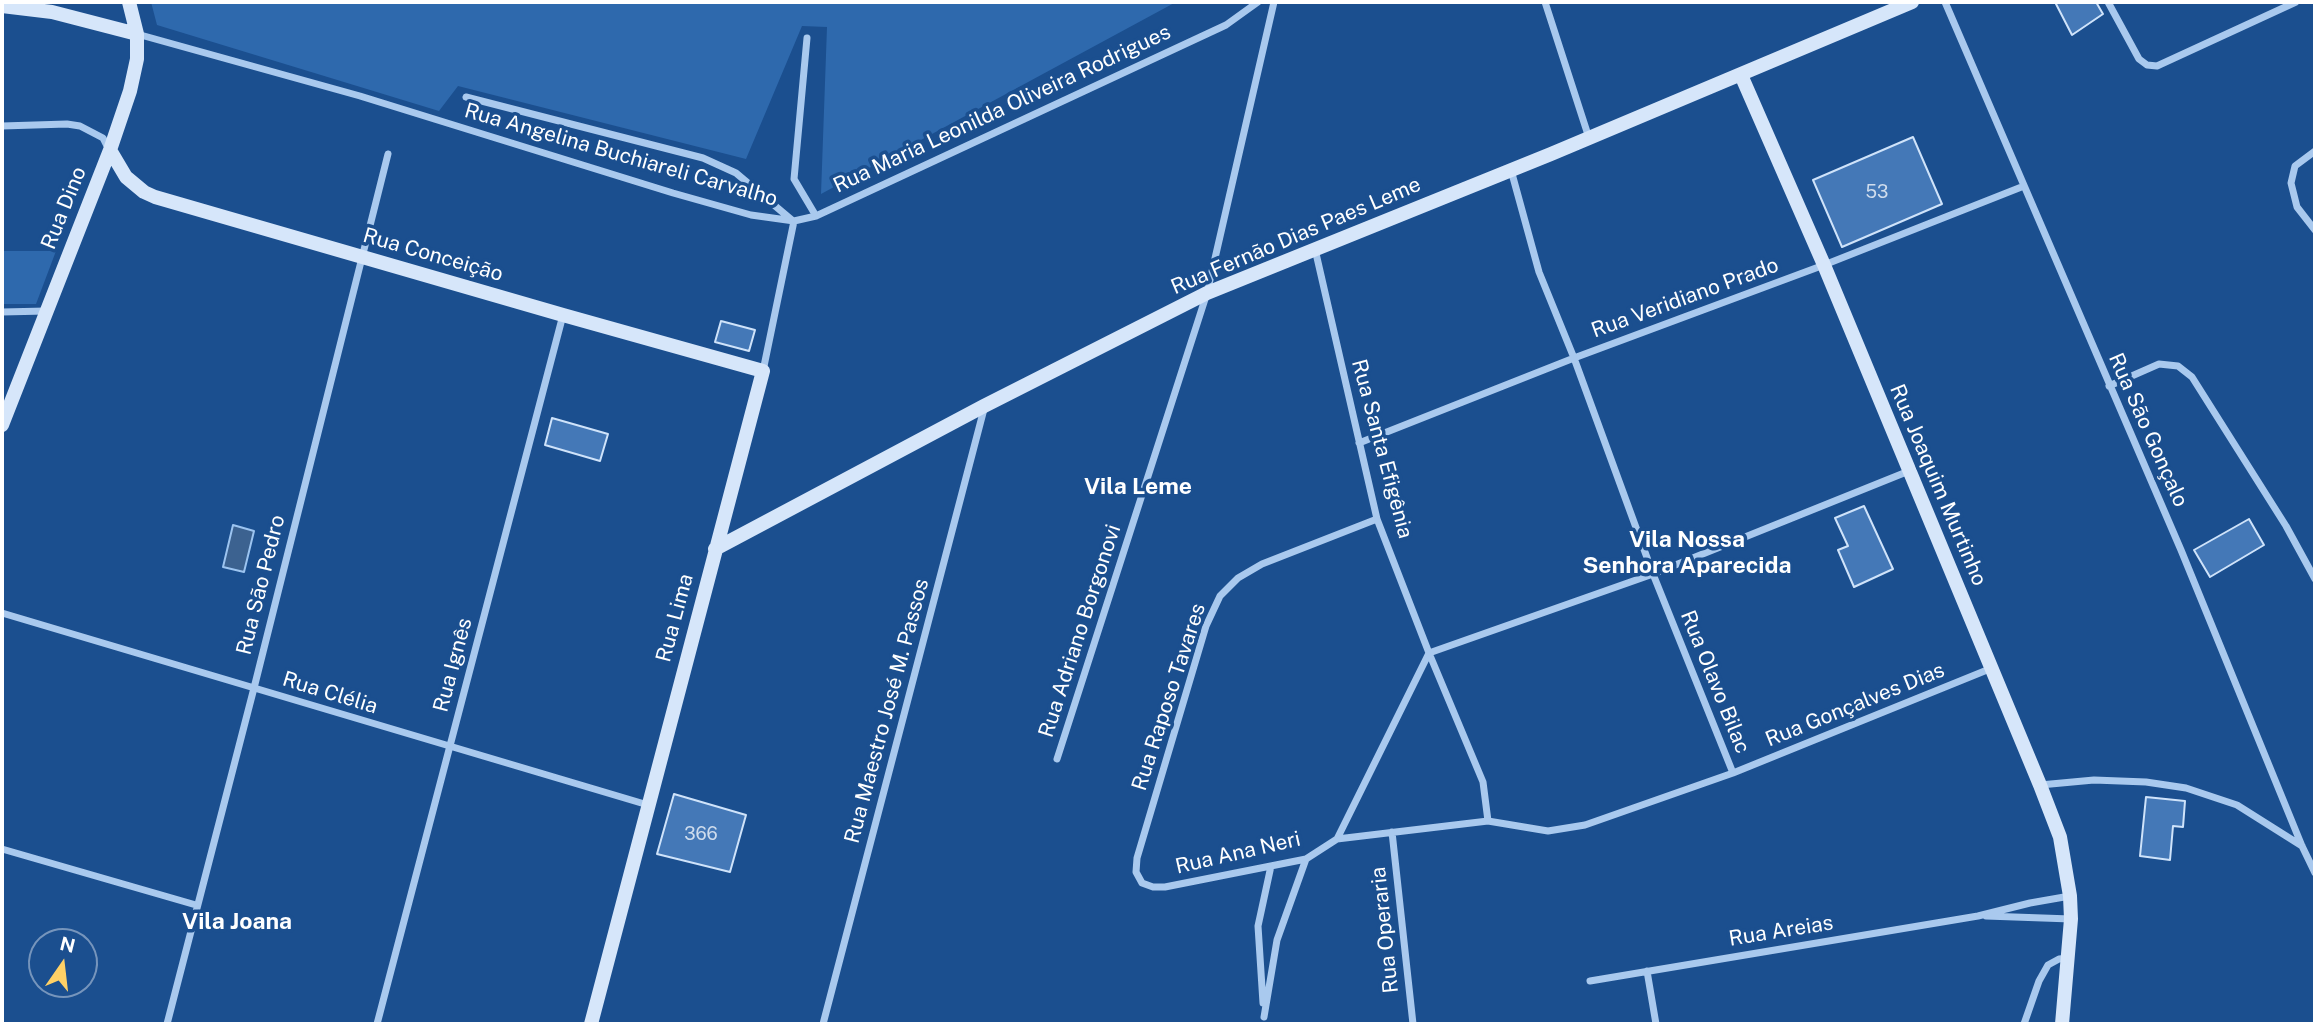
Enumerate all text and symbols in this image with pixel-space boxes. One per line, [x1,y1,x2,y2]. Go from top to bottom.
street label: Rua Maria Leonilda Oliveira Rodrigues [829,20,1175,198]
street label: Rua Angelina Buchiareli Carvalho [462,98,780,212]
street label: Rua Dino [36,163,92,253]
street label: Rua Fernão Dias Paes Leme [1167,172,1425,300]
house number: 53 [1866,181,1888,203]
street label: Rua Conceição [360,223,506,287]
street label: Rua Veridiano Prado [1588,252,1782,344]
street label: Rua São Gonçalo [2103,349,2193,511]
street label: Rua Santa Efigênia [1346,357,1418,541]
street label: Rua Joaquim Murtinho [1884,381,1992,589]
district label: Vila Leme [1084,473,1192,501]
street label: Rua São Pedro [231,512,291,658]
street label: Rua Adriano Borgonovi [1034,521,1126,741]
district label: Vila Nossa Senhora Aparecida [1583,526,1791,580]
street label: Rua Lima [651,571,699,665]
street label: Rua Maestro José M. Passos [840,576,934,846]
street label: Rua Raposo Tavares [1127,600,1211,794]
street label: Rua Olavo Bilac [1675,607,1755,757]
street label: Rua Ignês [428,615,478,715]
street label: Rua Gonçalves Dias [1762,658,1948,752]
street label: Rua Clélia [279,667,381,719]
house number: 366 [684,823,718,845]
street label: Rua Ana Neri [1173,826,1303,880]
street label: Rua Operaria [1366,865,1404,995]
district label: Vila Joana [182,908,292,936]
street label: Rua Areias [1727,910,1835,952]
north arrow [28,928,98,998]
text: N [58,932,77,957]

